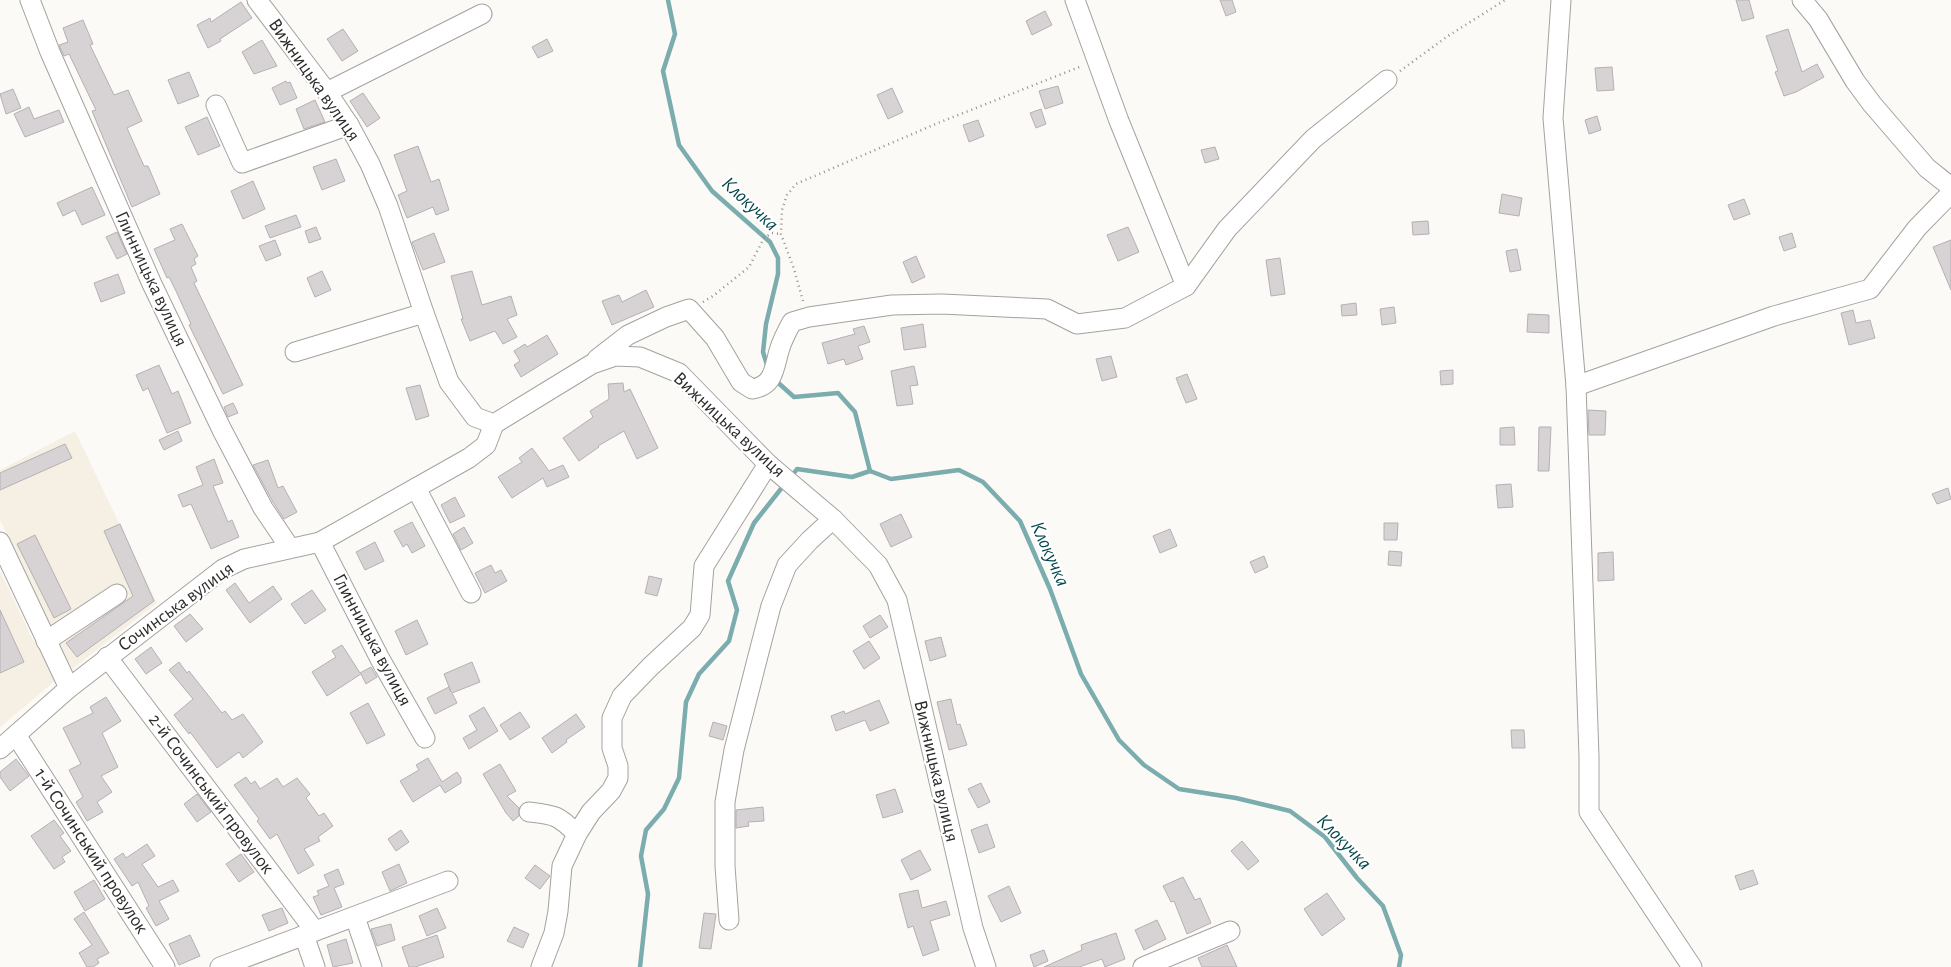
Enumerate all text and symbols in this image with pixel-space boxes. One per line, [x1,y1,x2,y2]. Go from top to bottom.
street label: Вижницька вулиця [265,15,363,145]
water label: Клокучка [718,173,782,235]
street label: Глинницька вулиця [111,208,191,350]
street label: Вижницька вулиця [670,369,788,481]
water label: Клокучка [1027,519,1073,589]
street label: Сочинська вулиця [115,559,237,655]
street label: Глинницька вулиця [329,571,415,709]
street label: Вижницька вулиця [910,698,962,844]
street label: 2-й Сочинський провулок [145,711,277,878]
street label: 1-й Сочинський провулок [31,765,152,937]
water label: Клокучка [1313,810,1375,874]

